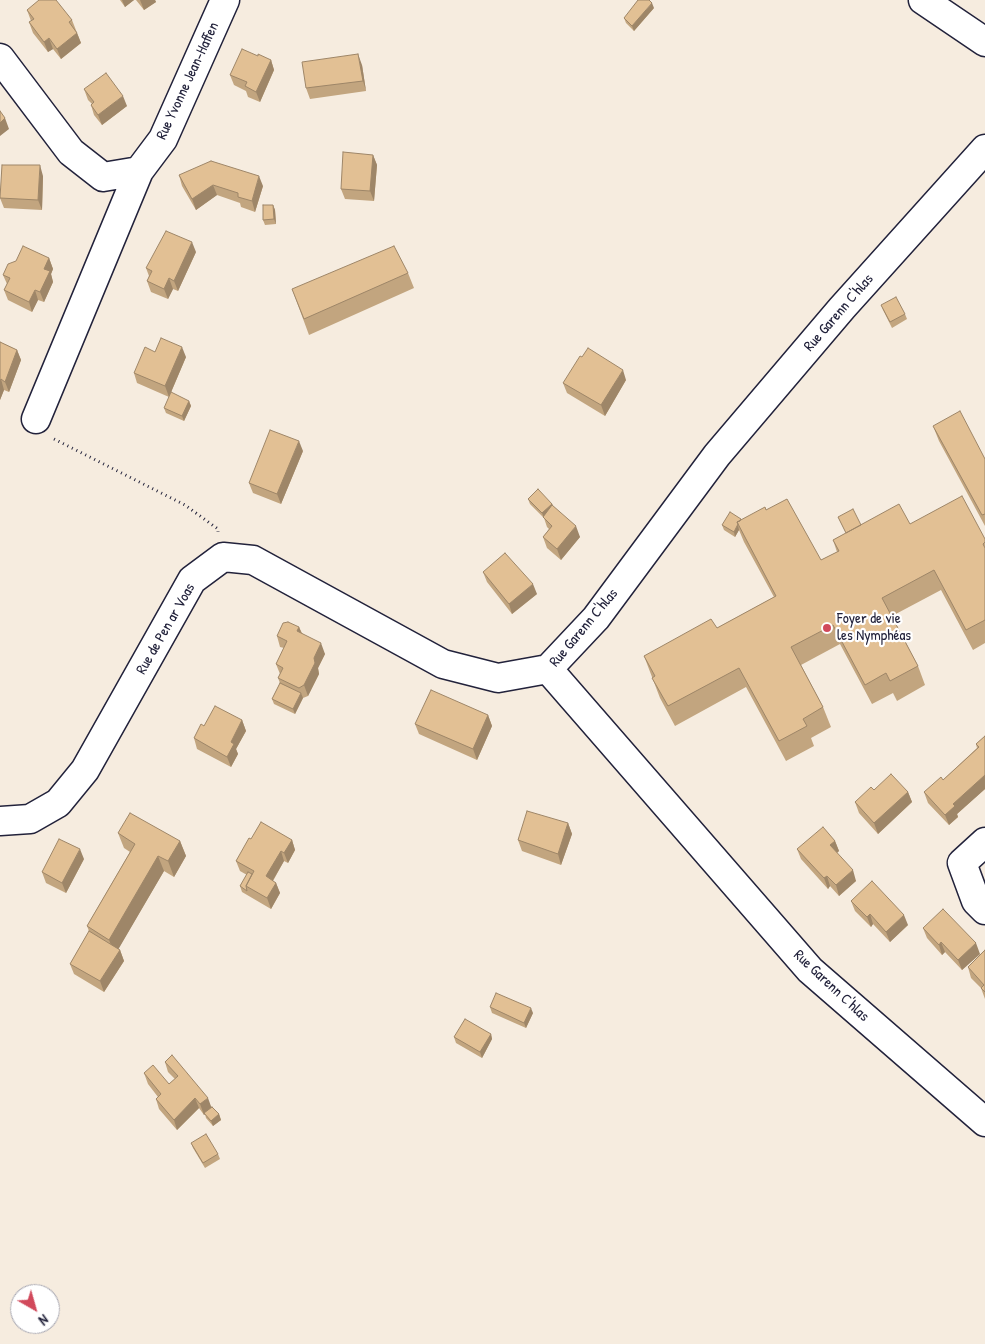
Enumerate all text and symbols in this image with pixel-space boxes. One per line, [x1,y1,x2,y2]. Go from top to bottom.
street label: Rue Yvonne Jean-Haffen [153,19,223,143]
street label: Rue Garenn C'hlas [800,271,878,355]
street label: Rue de Pen ar Voas [133,580,199,678]
street label: Rue Garenn C'hlas [546,585,622,671]
place label: Foyer de vie les Nymphéas [837,610,911,645]
marker: Foyer de vie les Nymphéas [821,622,833,634]
street label: Rue Garenn C'hlas [790,946,872,1026]
north arrow [10,1284,60,1334]
text: N [35,1311,53,1330]

